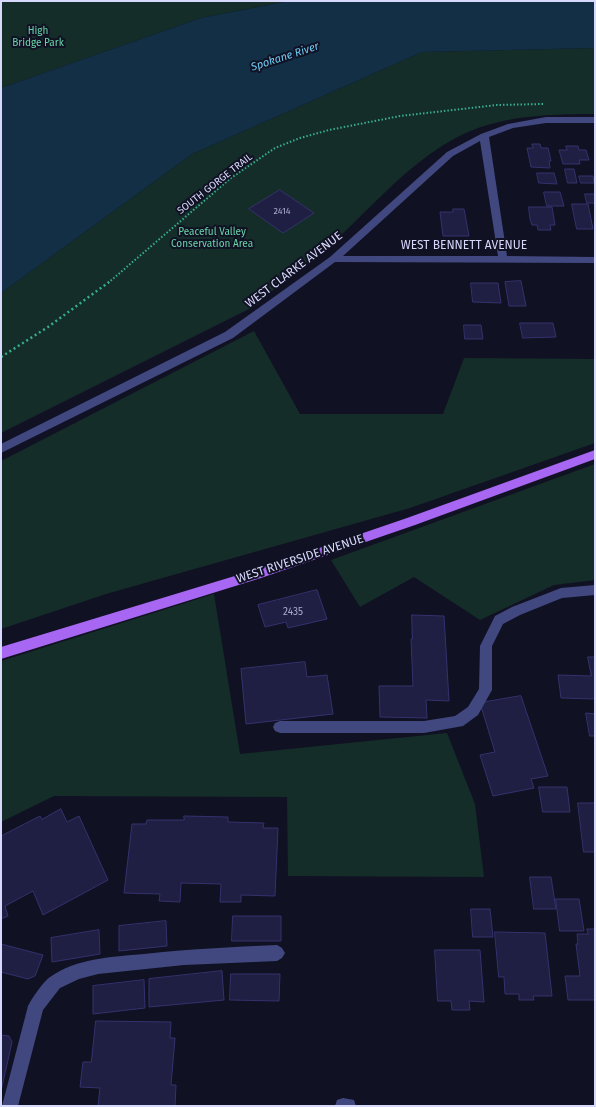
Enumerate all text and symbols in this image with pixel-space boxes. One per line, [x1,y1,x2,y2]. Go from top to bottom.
park label: High Bridge Park [12,25,64,48]
water label: Spokane River [249,40,321,74]
street label: SOUTH GORGE TRAIL [175,151,255,217]
house number: 2414 [273,206,291,216]
park label: Peaceful Valley Conservation Area [171,226,253,250]
street label: WEST CLARKE AVENUE [243,229,345,311]
street label: WEST BENNETT AVENUE [401,239,527,253]
street label: WEST RIVERSIDE AVENUE [235,532,365,586]
house number: 2435 [283,606,303,618]

